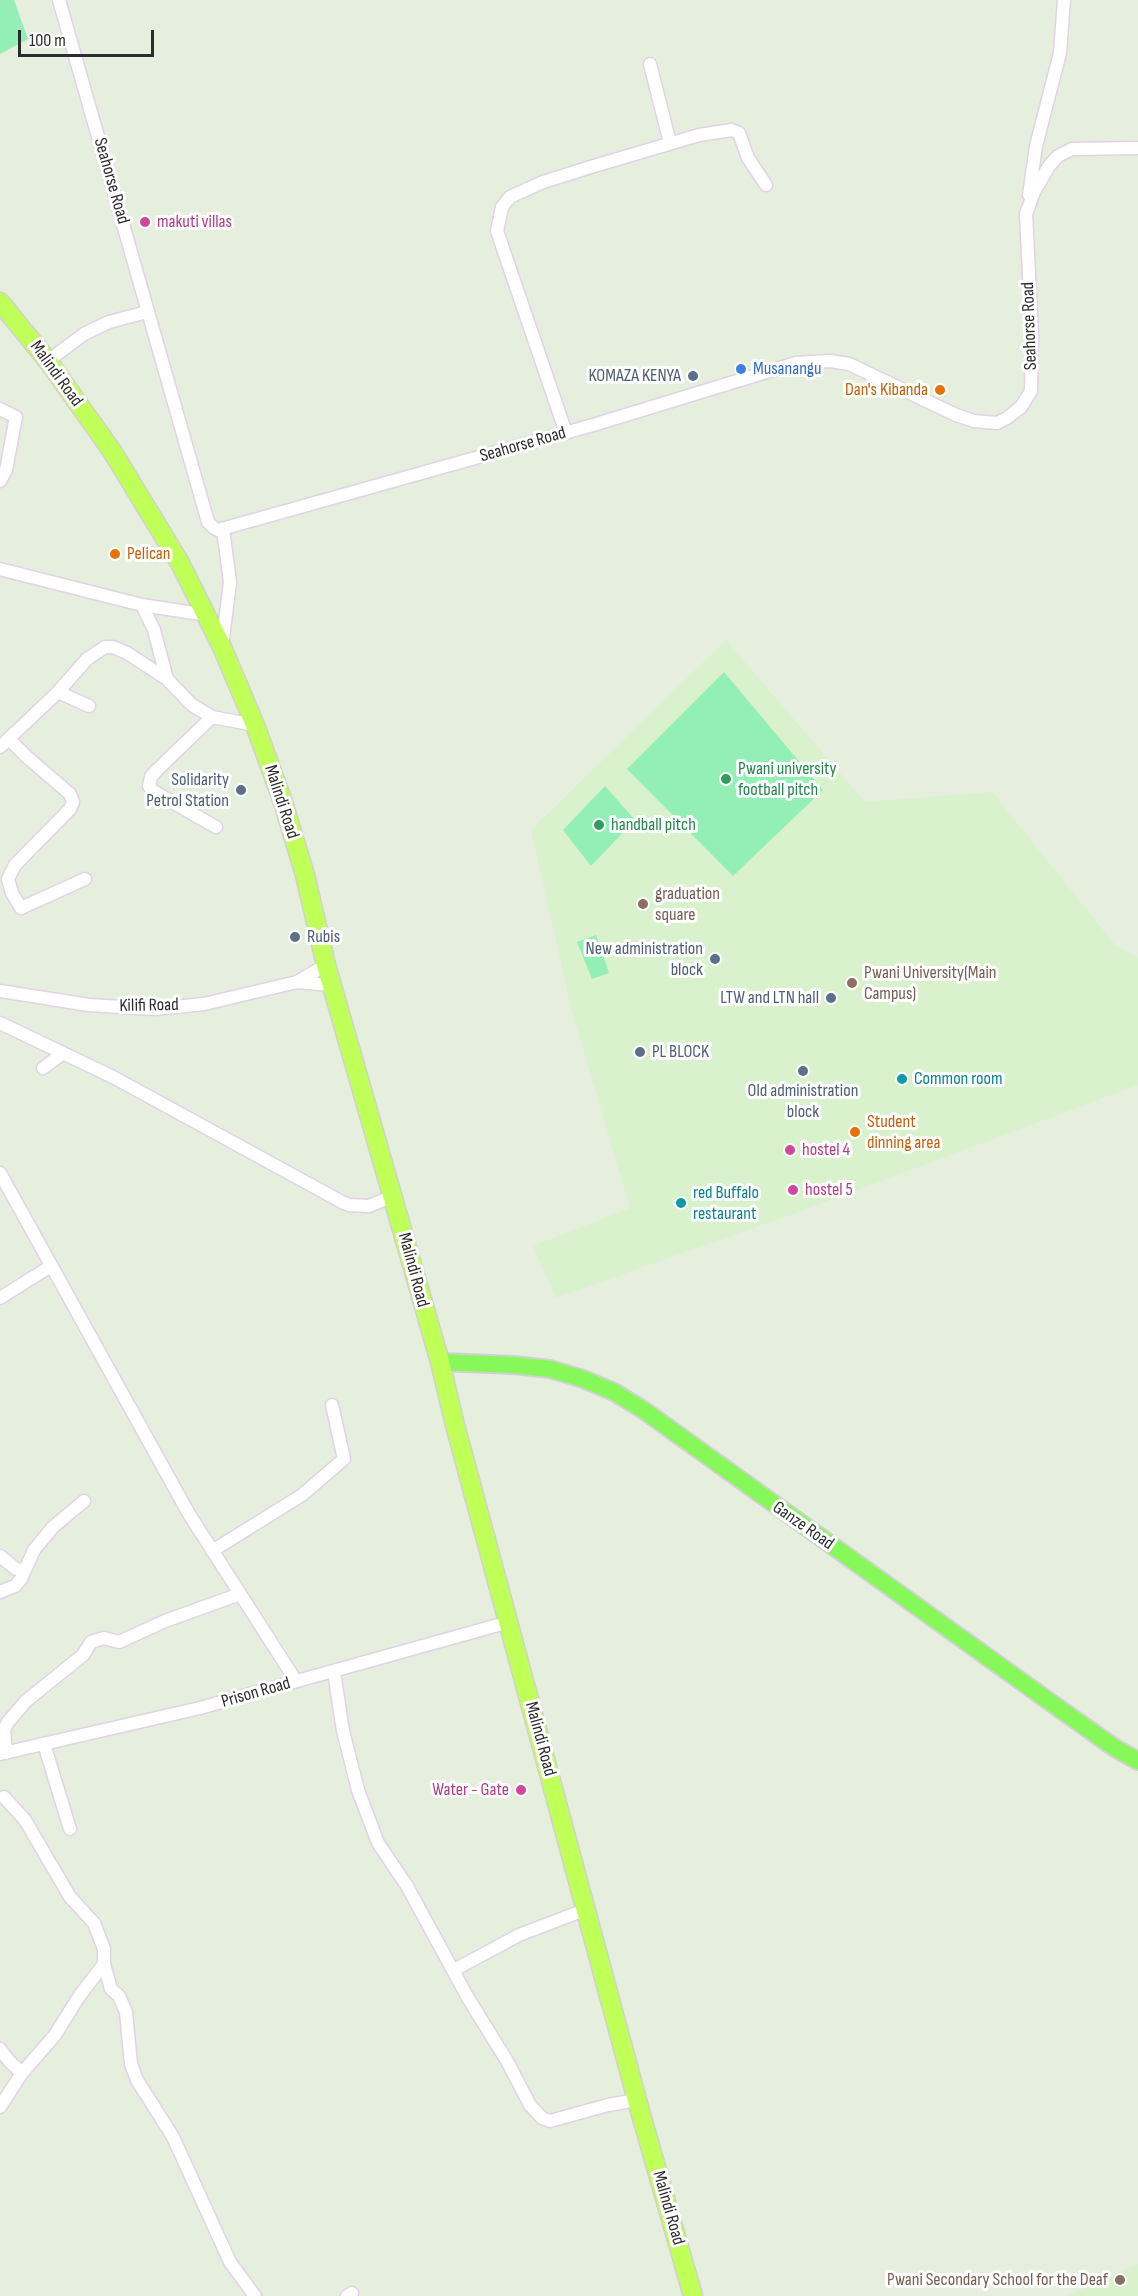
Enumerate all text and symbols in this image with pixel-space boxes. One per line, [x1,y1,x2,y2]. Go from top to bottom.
scale bar [21,18,158,56]
text: 100 m [29,30,66,51]
street label: Seahorse Road [88,135,134,227]
place label: makuti villas [157,211,232,233]
marker: makuti villas [138,215,152,229]
street label: Seahorse Road [1018,281,1042,371]
street label: Malindi Road [25,337,87,411]
place label: Musanangu [753,358,822,380]
marker: Musanangu [734,362,748,376]
place label: KOMAZA KENYA [588,365,681,387]
marker: KOMAZA KENYA [686,369,700,383]
place label: Dan's Kibanda [845,379,928,401]
marker: Dan's Kibanda [933,383,947,397]
street label: Seahorse Road [477,422,569,468]
place label: Pelican [127,543,171,565]
marker: Pelican [108,547,122,561]
place label: Pwani university football pitch [738,758,837,800]
street label: Malindi Road [259,762,303,842]
place label: Solidarity Petrol Station [146,769,229,812]
marker: Pwani university football pitch [719,772,733,786]
marker: Solidarity Petrol Station [234,783,248,797]
place label: handball pitch [611,814,696,836]
marker: handball pitch [592,818,606,832]
place label: graduation square [655,883,720,926]
marker: graduation square [636,897,650,911]
place label: Rubis [307,926,340,948]
marker: Rubis [288,930,302,944]
place label: New administration block [586,938,703,980]
marker: New administration block [708,952,722,966]
place label: Pwani University(Main Campus) [864,962,996,1004]
marker: Pwani University(Main Campus) [845,976,859,990]
place label: LTW and LTN hall [720,987,819,1009]
marker: LTW and LTN hall [824,991,838,1005]
street label: Kilifi Road [119,995,179,1017]
place label: PL BLOCK [652,1041,709,1063]
marker: PL BLOCK [633,1045,647,1059]
marker: Old administration block [796,1064,810,1078]
place label: Common room [914,1068,1003,1090]
marker: Common room [895,1072,909,1086]
place label: Old administration block [748,1080,858,1122]
place label: Student dinning area [867,1111,940,1154]
marker: Student dinning area [848,1125,862,1139]
place label: hostel 4 [802,1139,850,1161]
marker: hostel 4 [783,1143,797,1157]
place label: hostel 5 [805,1179,853,1201]
place label: red Buffalo restaurant [693,1182,759,1224]
marker: hostel 5 [786,1183,800,1197]
marker: red Buffalo restaurant [674,1196,688,1210]
street label: Malindi Road [393,1230,433,1310]
street label: Ganze Road [768,1497,838,1555]
street label: Prison Road [219,1673,293,1713]
street label: Malindi Road [520,1699,560,1779]
place label: Water - Gate [432,1779,509,1801]
marker: Water - Gate [514,1783,528,1797]
street label: Malindi Road [647,2168,689,2248]
place label: Pwani Secondary School for the Deaf [887,2269,1108,2291]
marker: Pwani Secondary School for the Deaf [1113,2273,1127,2287]

